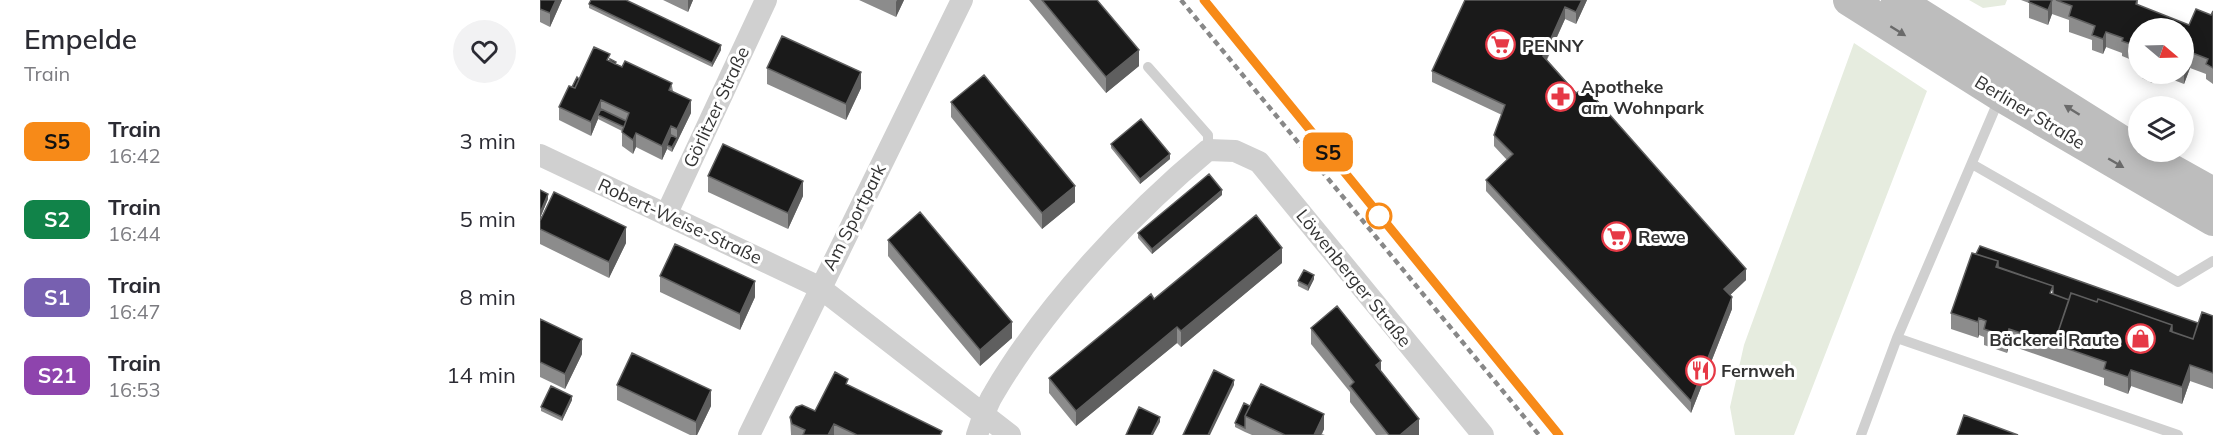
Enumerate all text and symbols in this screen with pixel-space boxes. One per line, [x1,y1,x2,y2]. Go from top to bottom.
north arrow [2128,18,2194,84]
map controls [2128,18,2194,162]
button: heart [453,20,516,83]
text: Empelde [24,21,137,56]
one-way arrow [1890,26,1907,37]
supermarket icon: PENNY [1485,29,1517,61]
place label: PENNY [1522,34,1584,57]
street label: Görlitzer Straße [678,43,754,171]
text: Train [24,61,70,86]
street label: Berliner Straße [1971,70,2089,154]
place label: Apotheke am Wohnpark [1581,75,1705,119]
pharmacy icon: Apotheke am Wohnpark [1544,80,1576,112]
button: layers [2128,96,2194,162]
one-way arrow [2064,105,2080,116]
text: Train [108,115,161,143]
text: 3 min [460,127,516,155]
text: S5 [44,128,70,154]
line badge: S5 [1301,132,1355,172]
text: S5 [1315,139,1341,165]
text: 16:42 [108,143,161,168]
one-way arrow [2108,158,2125,168]
street label: Am Sportpark [817,159,891,274]
street label: Robert-Weise-Straße [594,173,766,269]
text: Train [108,193,161,221]
unlabelled marker [1366,203,1392,229]
street label: Löwenberger Straße [1291,204,1417,352]
text: 5 min [460,205,516,233]
text: S2 [44,206,70,232]
supermarket icon: Rewe [1601,220,1633,252]
text: 16:44 [108,221,161,246]
place label: Rewe [1638,225,1686,248]
text: Train [108,271,161,299]
text: 8 min [460,283,516,311]
text: S1 [44,284,70,310]
text: 16:47 [108,299,161,324]
shop icon: Bäckerei Raute [2124,323,2156,355]
place label: Bäckerei Raute [1989,328,2119,351]
text: Train [108,349,161,377]
restaurant icon: Fernweh [1684,354,1716,386]
place label: Fernweh [1721,359,1795,382]
text: 14 min [446,361,516,389]
text: S21 [38,362,76,388]
text: 16:53 [108,377,161,402]

